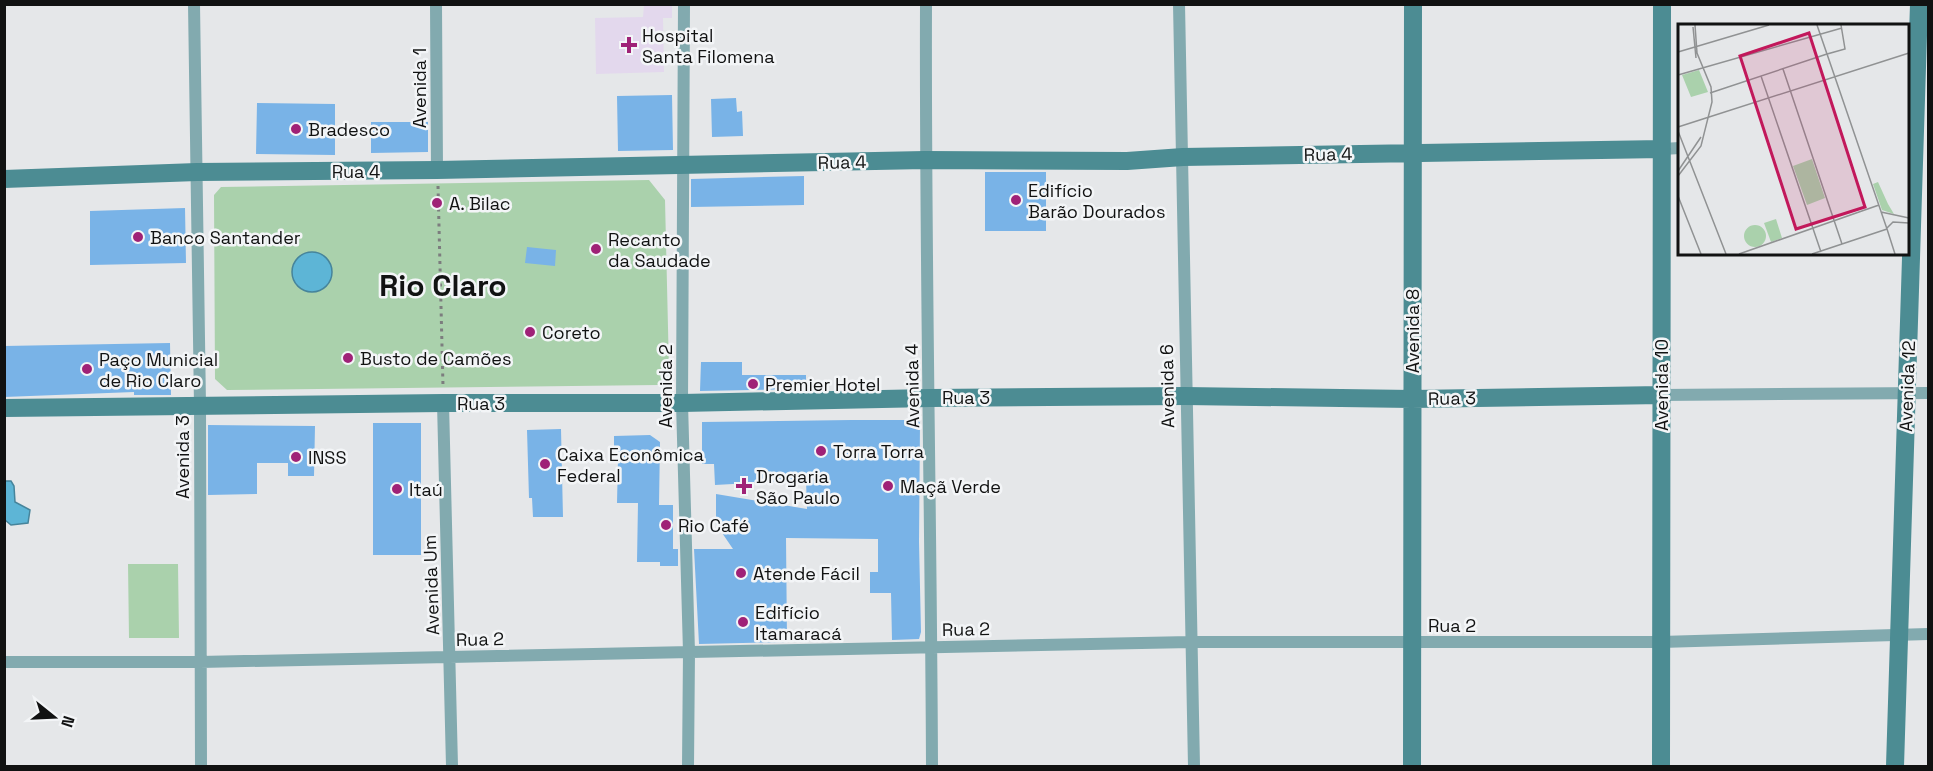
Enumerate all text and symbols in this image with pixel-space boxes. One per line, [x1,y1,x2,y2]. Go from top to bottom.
place label: Hospital Santa Filomena [642,24,775,68]
inset map [1678,24,1909,255]
marker: Hospital Santa Filomena [620,36,638,54]
street label: Avenida 1 [408,48,431,128]
place label: Bradesco [308,118,390,141]
marker: Bradesco [289,122,303,136]
street label: Rua 4 [1303,142,1353,166]
street label: Rua 4 [817,150,867,174]
street label: Rua 4 [332,160,380,183]
place label: Edifício Barão Dourados [1028,179,1165,223]
place label: A. Bilac [449,192,511,215]
marker: Edifício Barão Dourados [1009,193,1023,207]
marker: A. Bilac [430,196,444,210]
place label: Banco Santander [150,226,301,249]
place label: Recanto da Saudade [608,228,711,272]
marker: Banco Santander [131,230,145,244]
marker: Recanto da Saudade [589,242,603,256]
district label: Rio Claro [379,266,507,305]
street label: Avenida 8 [1401,289,1424,373]
place label: Coreto [542,321,601,344]
marker: Coreto [523,325,537,339]
street label: Avenida 10 [1650,339,1673,431]
street label: Avenida 12 [1894,340,1920,432]
street label: Avenida 2 [654,344,677,428]
street label: Avenida 4 [900,344,924,428]
street label: Avenida 6 [1155,344,1179,428]
place label: Busto de Camões [360,347,511,370]
place label: Paço Municial de Rio Claro [99,348,218,392]
marker: Busto de Camões [341,351,355,365]
marker: Paço Municial de Rio Claro [80,362,94,376]
place label: Premier Hotel [765,373,881,396]
marker: Premier Hotel [746,377,760,391]
street label: Rua 3 [942,386,990,409]
street label: Rua 3 [1428,386,1476,410]
street label: Rua 3 [457,392,505,415]
street label: Avenida 3 [171,415,194,499]
place label: Torra Torra [833,440,924,463]
place label: Caixa Econômica Federal [557,443,704,487]
marker: Torra Torra [814,444,828,458]
place label: INSS [308,446,346,469]
marker: INSS [289,450,303,464]
marker: Caixa Econômica Federal [538,457,552,471]
place label: Drogaria São Paulo [756,465,840,509]
place label: Maçã Verde [900,475,1001,498]
place label: Itaú [409,478,443,501]
marker: Drogaria São Paulo [737,479,751,493]
marker: Maçã Verde [881,479,895,493]
marker: Itaú [390,482,404,496]
place label: Rio Café [678,514,749,537]
marker: Rio Café [659,518,673,532]
street label: Avenida Um [418,534,444,636]
place label: Atende Fácil [753,562,860,585]
marker: Atende Fácil [734,566,748,580]
place label: Edifício Itamaracá [755,601,842,645]
street label: Rua 2 [1428,614,1476,637]
marker: Edifício Itamaracá [736,615,750,629]
street label: Rua 2 [942,617,990,641]
street label: Rua 2 [456,627,504,651]
north arrow [24,687,84,747]
text: N [56,713,79,730]

